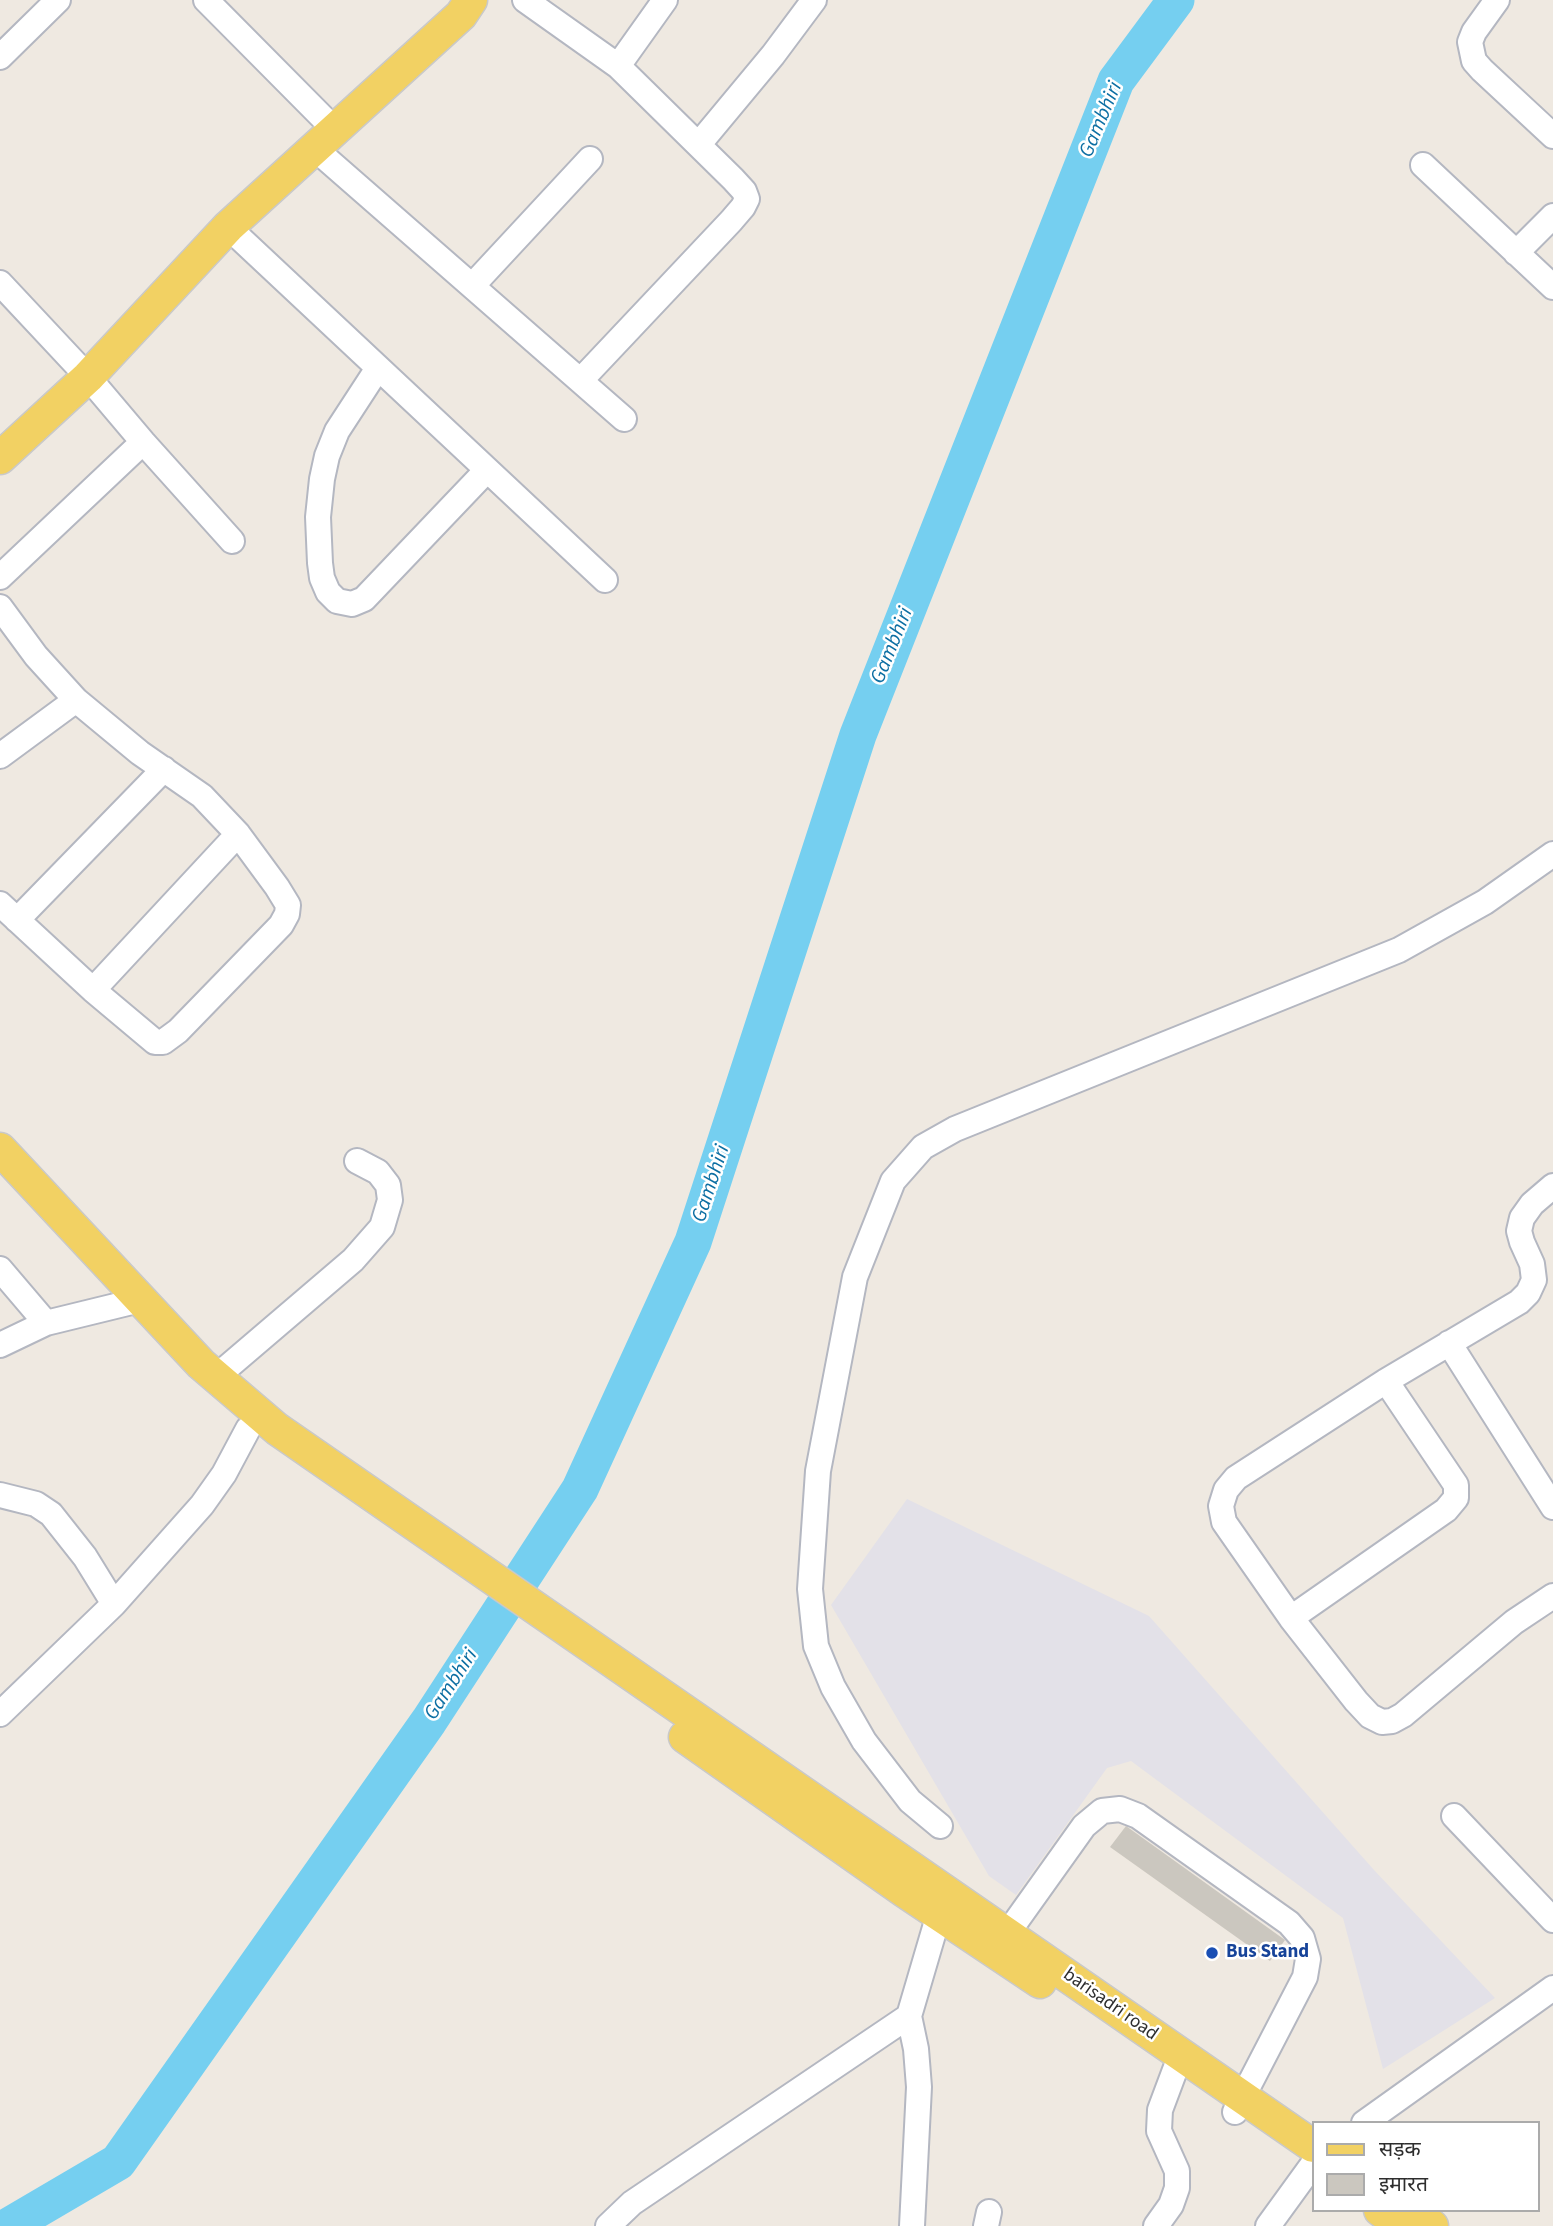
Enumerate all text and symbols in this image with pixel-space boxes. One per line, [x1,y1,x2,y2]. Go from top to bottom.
water label: Gambhiri [1075,78,1129,162]
water label: Gambhiri [866,604,920,688]
water label: Gambhiri [688,1142,736,1226]
water label: Gambhiri [420,1645,484,1725]
place label: Bus Stand [1226,1942,1309,1964]
marker: Bus Stand [1204,1945,1220,1961]
street label: barisadri road [1058,1964,1162,2046]
legend [1312,2121,1539,2212]
text: सड़क [1379,2134,1421,2164]
text: इमारत [1379,2169,1428,2199]

